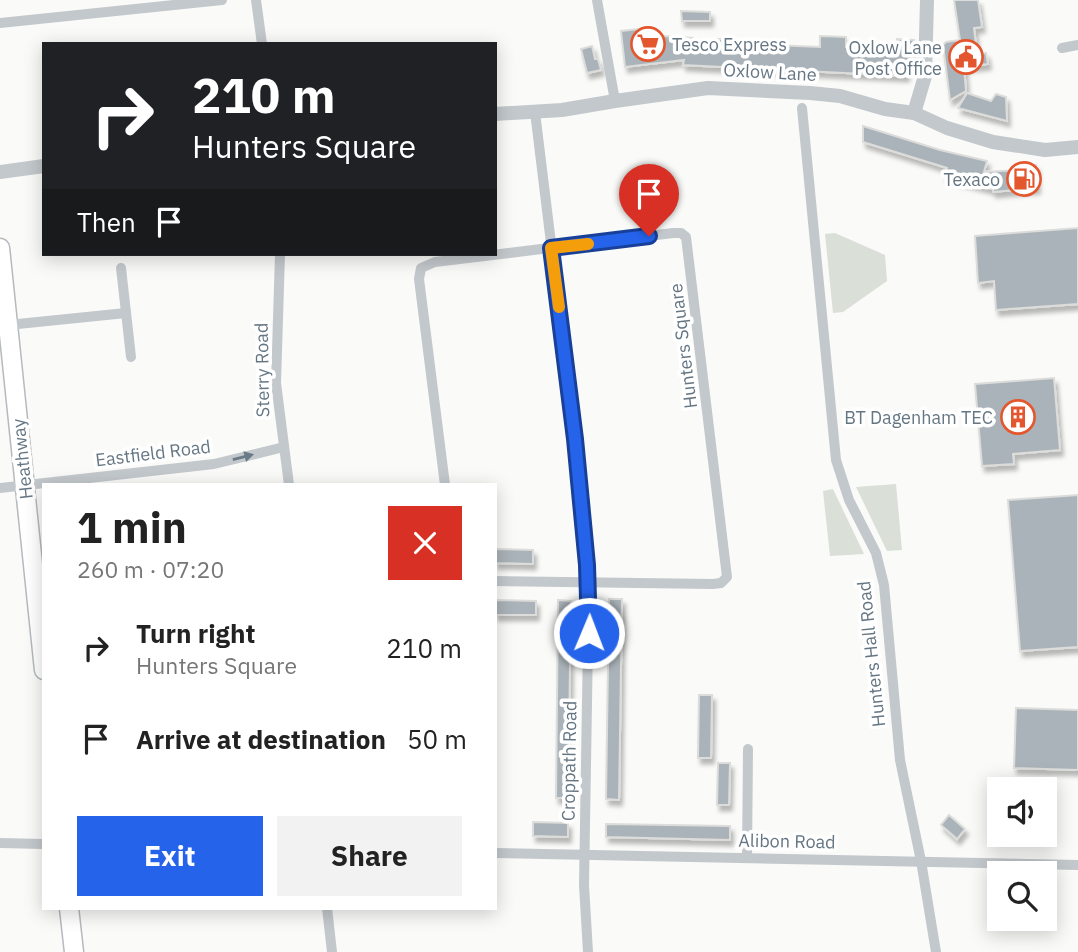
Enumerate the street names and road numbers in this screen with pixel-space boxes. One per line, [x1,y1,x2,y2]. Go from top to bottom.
street label: Oxlow Lane [723,58,817,86]
street label: Hunters Square [664,282,702,410]
street label: Sterry Road [250,323,274,417]
street label: Heathway [6,418,38,500]
street label: Eastfield Road [94,435,212,471]
street label: Hunters Hall Road [852,580,890,728]
street label: Croppath Road [556,701,582,821]
street label: Alibon Road [738,829,836,853]

